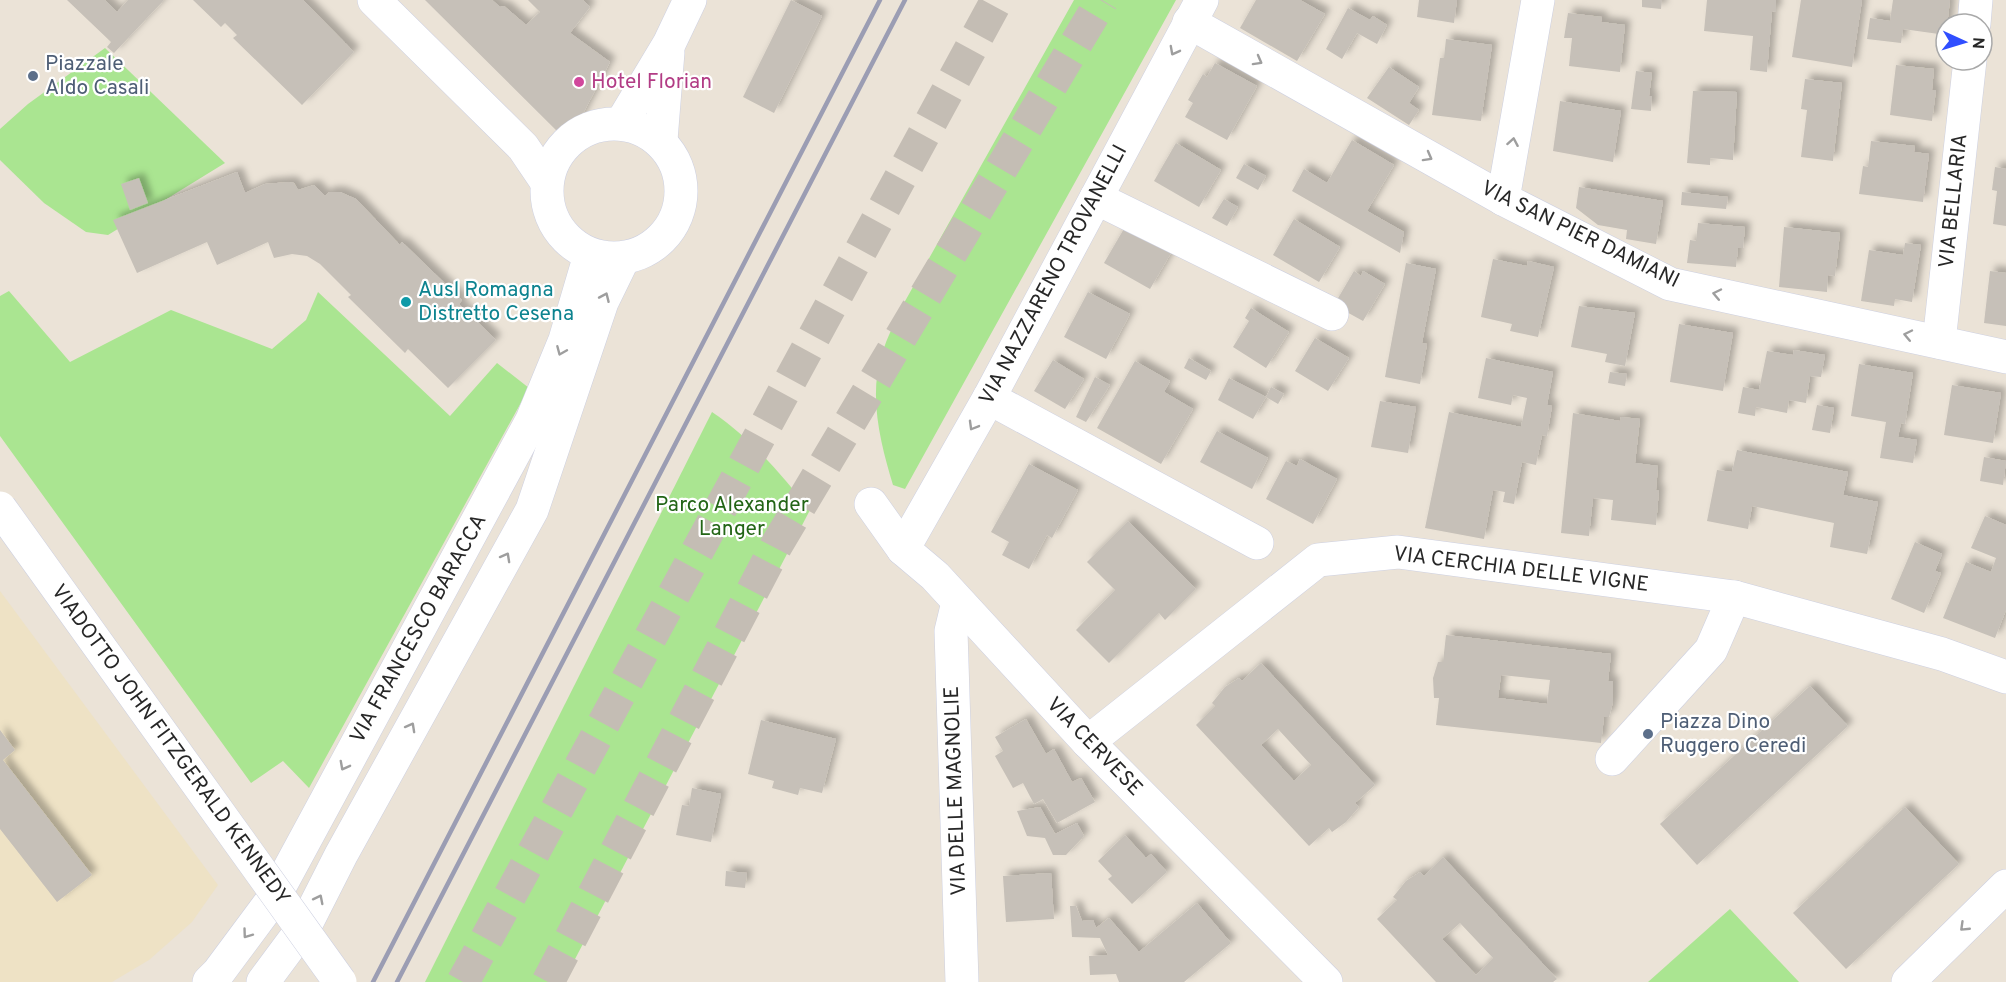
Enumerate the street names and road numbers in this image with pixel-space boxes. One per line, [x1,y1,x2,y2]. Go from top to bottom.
street label: VIA BELLARIA [1934,132,1974,270]
street label: VIA NAZZARENO TROVANELLI [974,140,1134,410]
street label: VIA SAN PIER DAMIANI [1476,175,1684,295]
street label: VIA FRANCESCO BARACCA [345,510,493,748]
street label: VIA CERCHIA DELLE VIGNE [1392,541,1650,599]
street label: VIADOTTO JOHN FITZGERALD KENNEDY [44,579,296,911]
street label: VIA DELLE MAGNOLIE [939,686,973,896]
street label: VIA CERVESE [1040,692,1148,802]

